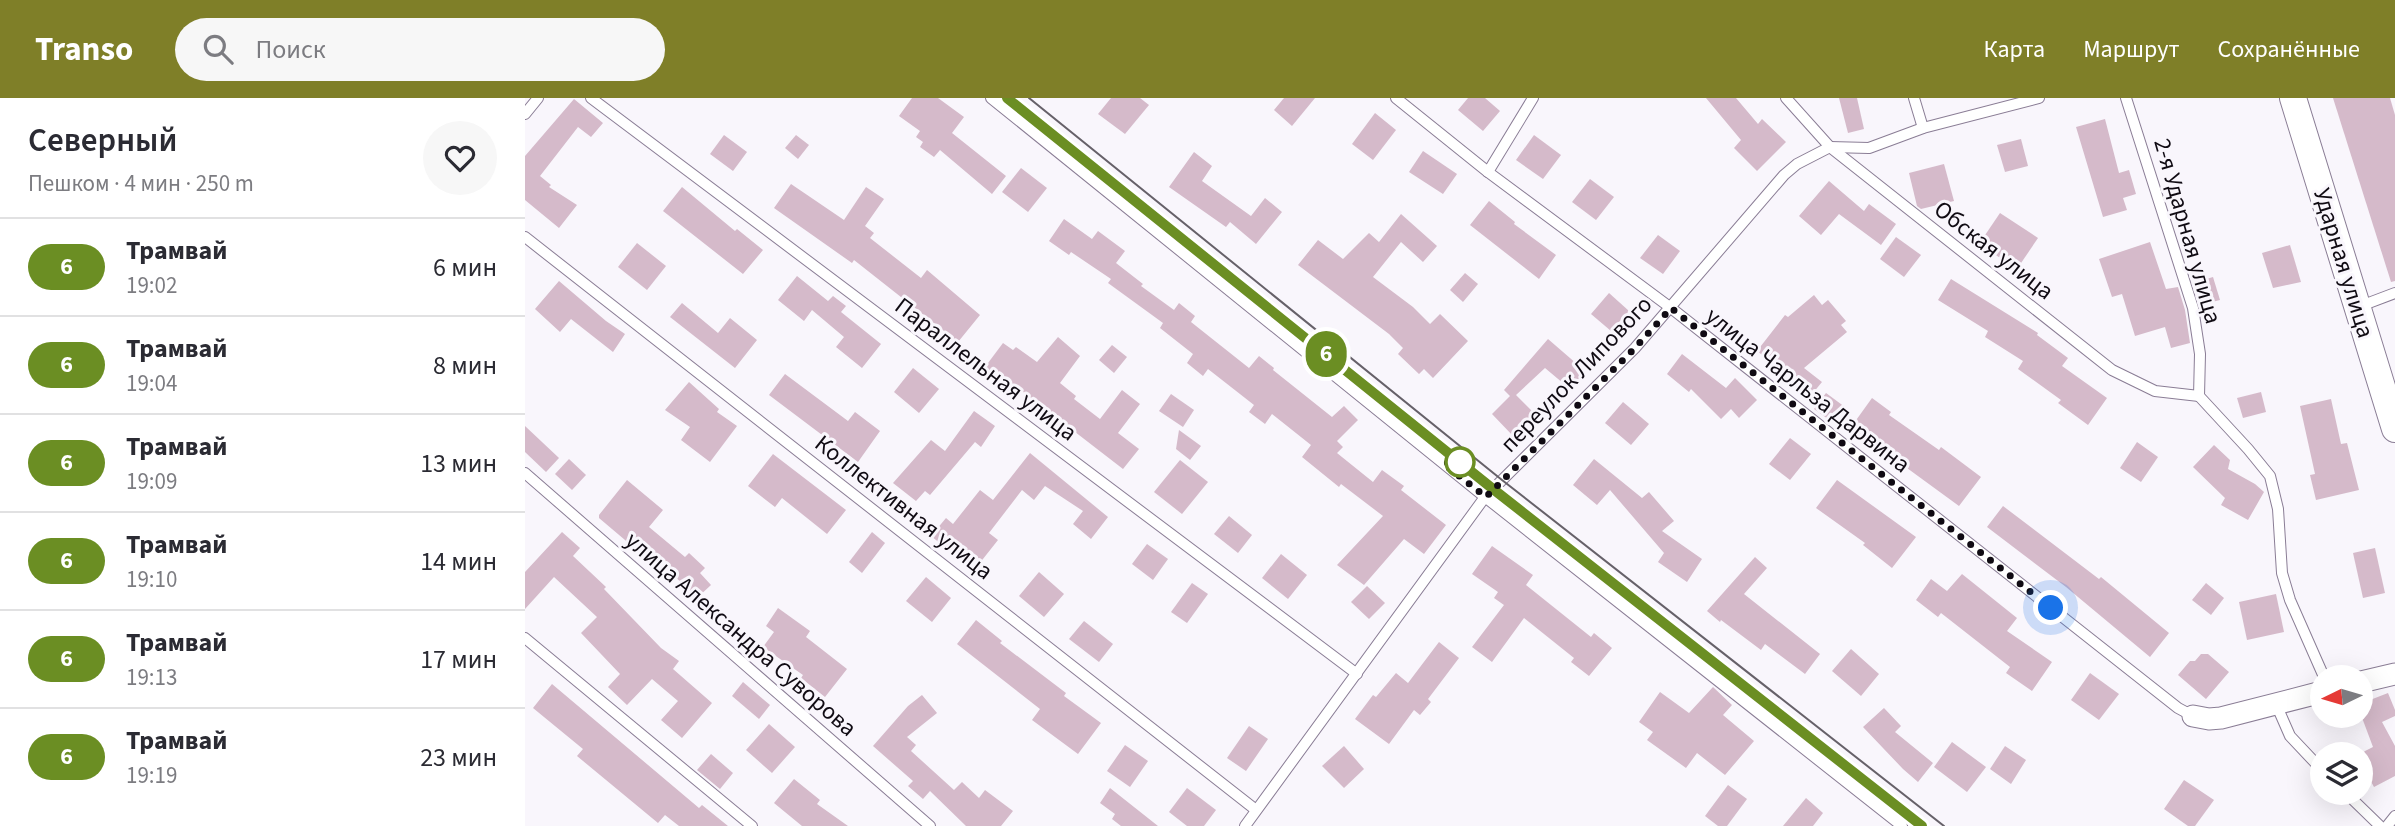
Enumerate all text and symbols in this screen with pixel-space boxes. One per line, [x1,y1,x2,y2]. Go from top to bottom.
search box [175,18,665,81]
text: Transo [35,26,133,73]
icon: search [199,30,237,68]
text: Поиск [255,31,326,68]
text: Карта [1984,32,2045,67]
text: Маршрут [2083,32,2179,67]
text: Сохранённые [2217,32,2360,67]
text: Северный [28,117,177,164]
button: heart [423,121,497,195]
street label: 2-я Ударная улица [2144,134,2231,328]
text: Пешком · 4 мин · 250 m [28,167,254,200]
street label: Ударная улица [2304,184,2383,342]
street label: Обская улица [1926,192,2061,308]
text: Трамвай [126,232,227,269]
text: 6 [60,249,73,284]
text: 6 мин [433,249,497,286]
text: 19:02 [126,269,177,302]
street label: переулок Липового [1492,288,1660,461]
street label: Параллельная улица [887,289,1084,450]
street label: улица Чарльза Дарвина [1698,299,1918,482]
text: Трамвай [126,330,227,367]
line badge: 6 [1303,331,1349,377]
text: 6 [1320,336,1332,371]
text: 6 [60,347,73,382]
text: 8 мин [433,347,497,384]
text: 19:04 [126,367,177,400]
street label: Коллективная улица [807,426,1000,588]
text: Трамвай [126,428,227,465]
text: 6 [60,445,73,480]
text: 13 мин [420,445,497,482]
unlabelled marker [1445,447,1475,477]
text: 19:09 [126,465,177,498]
street label: улица Александра Суворова [617,524,864,745]
text: Трамвай [126,526,227,563]
text: 6 [60,543,73,578]
text: 14 мин [420,543,497,580]
text: 19:10 [126,563,177,596]
your location [2033,590,2068,625]
text: Трамвай [126,624,227,661]
text: 6 [60,641,73,676]
text: 17 мин [420,641,497,678]
text: 19:13 [126,661,177,694]
north arrow [2310,665,2373,728]
map controls [2310,665,2373,805]
text: Трамвай [126,722,227,759]
text: 6 [60,739,73,774]
text: 23 мин [420,739,497,776]
button: layers [2310,742,2373,805]
text: 19:19 [126,759,177,792]

